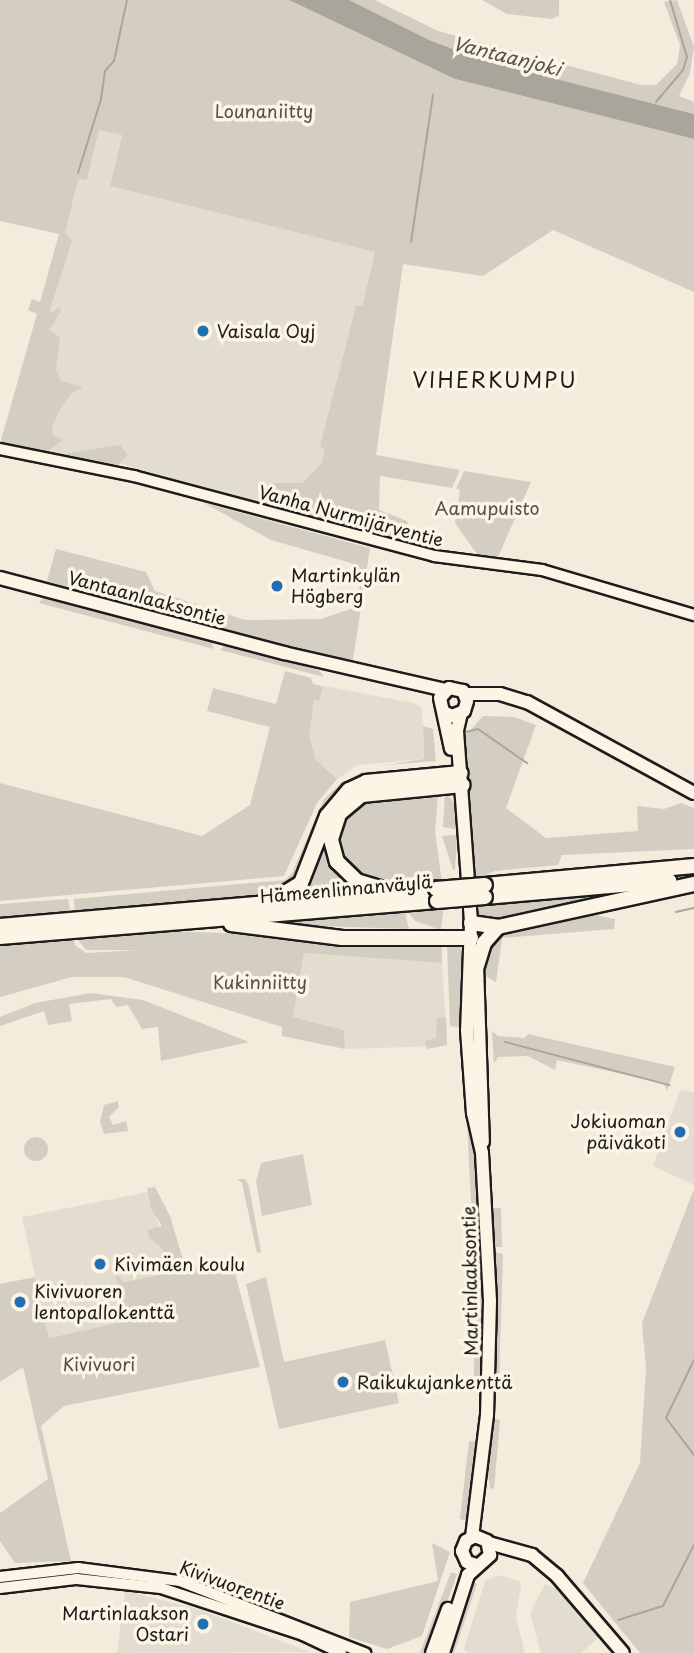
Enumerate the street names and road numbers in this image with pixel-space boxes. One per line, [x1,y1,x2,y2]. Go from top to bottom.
street label: Vanha Nurmijärventie [256,481,446,551]
street label: Vantaanlaaksontie [66,567,228,629]
street label: Hämeenlinnanväylä [259,871,433,907]
street label: Martinlaaksontie [458,1206,482,1356]
street label: Kivivuorentie [176,1556,288,1614]

